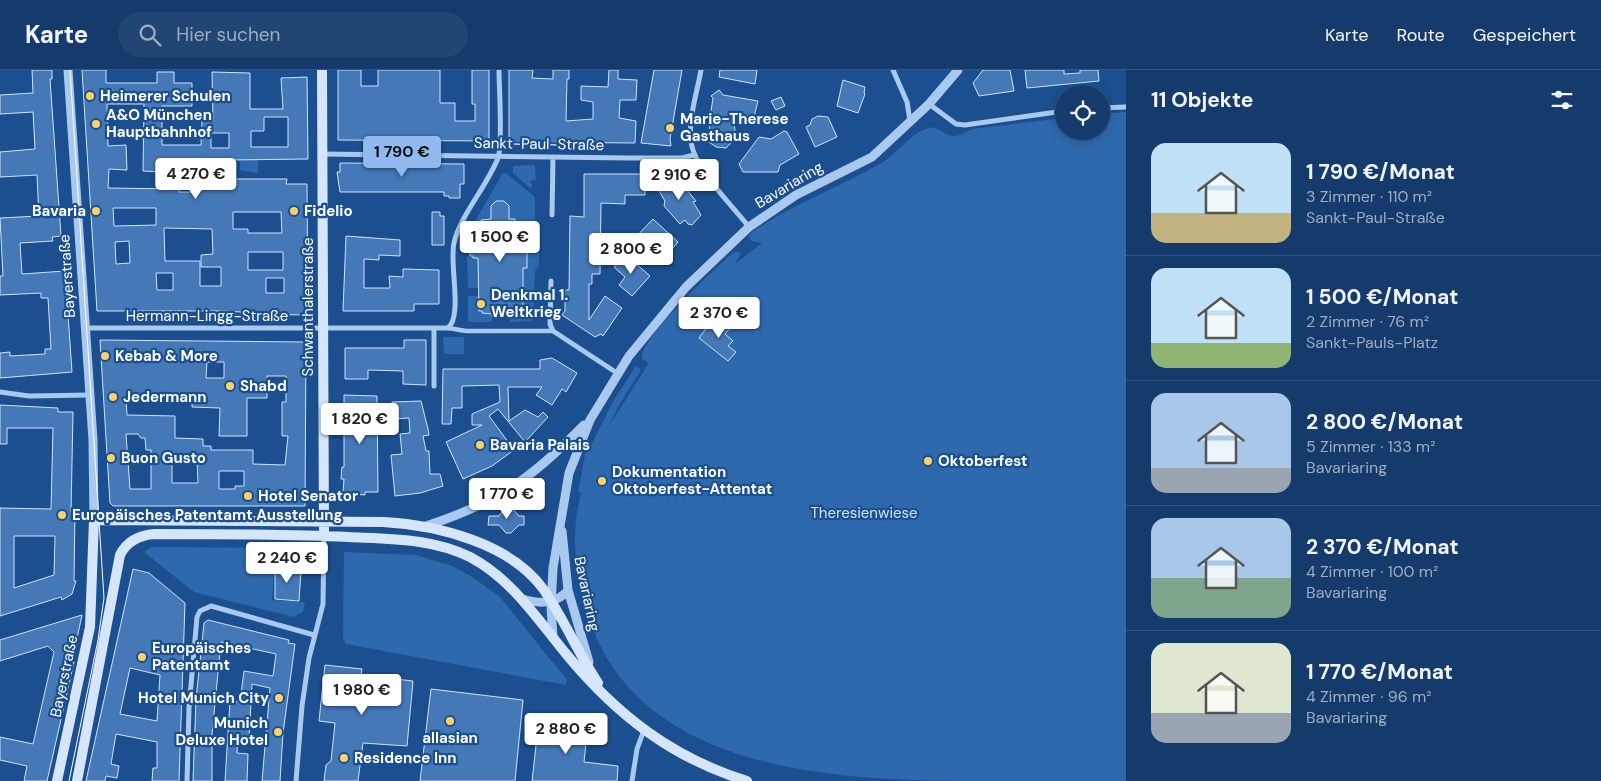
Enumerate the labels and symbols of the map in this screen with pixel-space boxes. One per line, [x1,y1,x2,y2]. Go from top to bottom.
place label: Heimerer Schulen [100,86,231,106]
marker: Heimerer Schulen [84,90,96,102]
place label: A&O München Hauptbahnhof [106,105,212,142]
place label: Marie-Therese Gasthaus [680,109,789,146]
marker: A&O München Hauptbahnhof [90,118,102,130]
marker: Marie-Therese Gasthaus [664,122,676,134]
street label: Sankt-Paul-Straße [474,133,604,155]
pin: 1 790 € [356,136,448,178]
street label: Bavariaring [751,157,827,213]
pin: 4 270 € [150,158,242,200]
pin: 2 910 € [633,158,725,201]
place label: Bavaria [32,201,86,221]
place label: Fidelio [304,201,353,221]
marker: Bavaria [90,205,102,217]
marker: Fidelio [288,205,300,217]
pin: 1 500 € [454,220,546,263]
pin: 2 800 € [585,232,677,275]
street label: Bayerstraße [54,234,80,318]
street label: Schwanthalerstraße [298,238,318,376]
place label: Denkmal 1. Weltkrieg [491,285,568,322]
pin: 2 370 € [673,296,765,339]
marker: Denkmal 1. Weltkrieg [475,298,487,310]
street label: Hermann-Lingg-Straße [126,306,288,326]
place label: Kebab & More [115,346,218,366]
marker: Kebab & More [99,350,111,362]
place label: Shabd [240,376,287,396]
marker: Shabd [224,380,236,392]
place label: Jedermann [123,387,207,407]
marker: Jedermann [107,391,119,403]
pin: 1 820 € [314,402,406,445]
place label: Bavaria Palais [490,435,590,455]
marker: Bavaria Palais [474,439,486,451]
place label: Buon Gusto [121,448,206,468]
place label: Oktoberfest [938,451,1027,471]
marker: Buon Gusto [105,452,117,464]
marker: Oktoberfest [922,455,934,467]
place label: Dokumentation Oktoberfest-Attentat [612,462,772,499]
marker: Dokumentation Oktoberfest-Attentat [596,475,608,487]
pin: 1 770 € [461,478,553,520]
place label: Hotel Senator [258,486,358,506]
marker: Hotel Senator [242,490,254,502]
park label: Theresienwiese [810,503,918,523]
place label: Europäisches Patentamt Ausstellung [72,505,343,525]
marker: Europäisches Patentamt Ausstellung [56,509,68,521]
pin: 2 240 € [241,542,333,584]
street label: Bavariaring [569,555,605,633]
street label: Bayerstraße [46,633,82,719]
place label: Europäisches Patentamt [152,638,251,675]
marker: Europäisches Patentamt [136,651,148,663]
pin: 1 980 € [316,674,408,716]
place label: Hotel Munich City [138,688,269,708]
marker: Hotel Munich City [273,692,285,704]
pin: 2 880 € [520,712,612,755]
place label: Munich Deluxe Hotel [175,713,268,750]
marker: allasian [444,715,456,727]
marker: Munich Deluxe Hotel [272,726,284,738]
place label: allasian [422,728,478,748]
place label: Residence Inn [354,748,457,768]
marker: Residence Inn [338,752,350,764]

